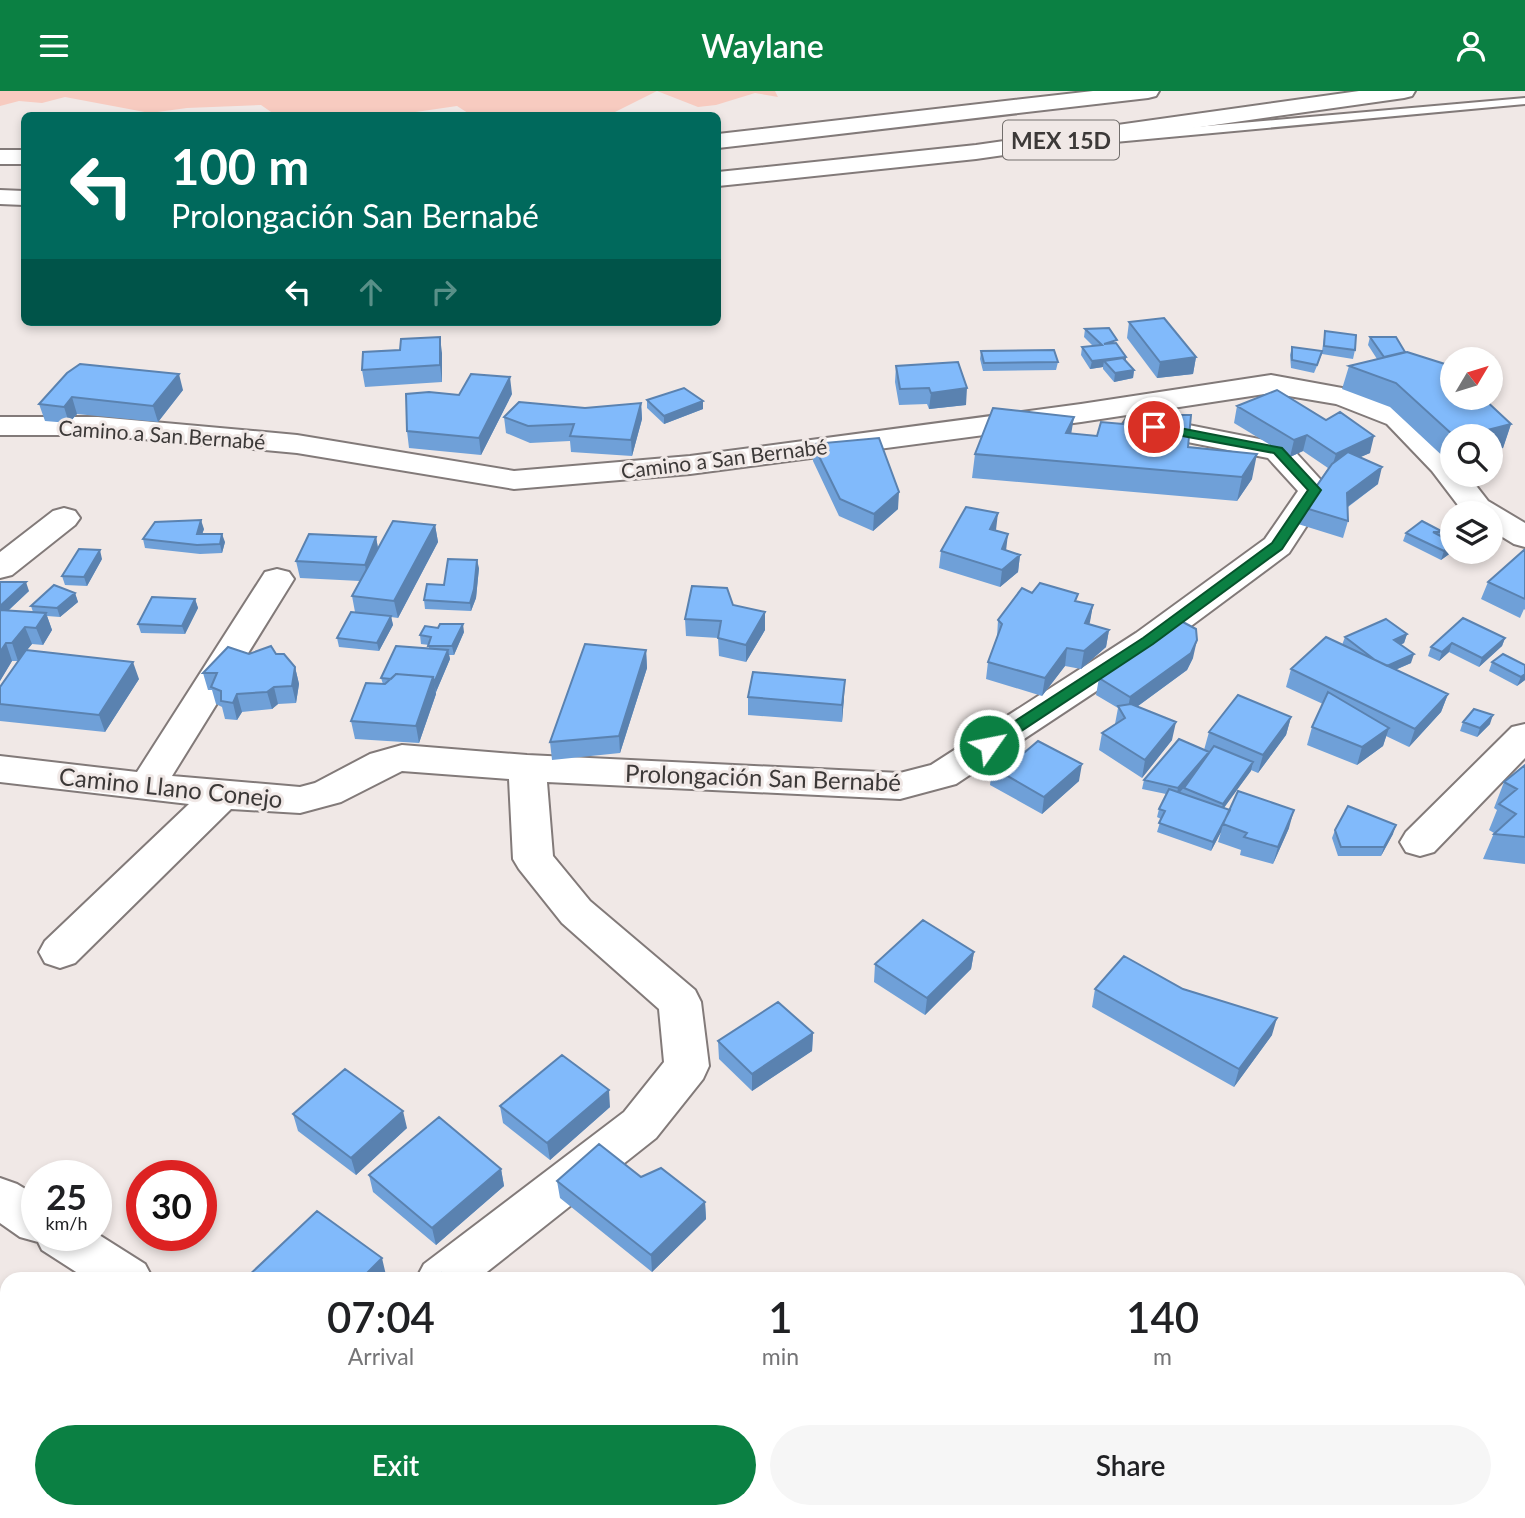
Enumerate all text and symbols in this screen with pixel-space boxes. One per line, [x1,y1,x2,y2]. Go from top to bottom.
text: Waylane [701,26,824,65]
icon: menu [35,27,73,65]
icon: person [1452,27,1490,65]
road number: MEX 15D [1003,121,1119,159]
text: 100 m [171,137,309,195]
icon: left [56,140,147,231]
text: Prolongación San Bernabé [171,196,539,235]
icon: left [279,273,317,311]
icon: ahead [352,273,390,311]
icon: right [425,273,463,311]
north arrow [1440,347,1503,409]
map controls [1440,347,1503,564]
pin [1124,397,1184,457]
icon: arrive [1135,408,1173,446]
street label: Camino a San Bernabé [58,414,266,454]
button: search [1440,424,1503,487]
street label: Camino a San Bernabé [619,433,829,483]
button: layers [1440,501,1503,564]
position arrow [952,708,1026,782]
street label: Prolongación San Bernabé [625,758,901,796]
street label: Camino Llano Conejo [58,761,284,813]
speed limit sign: 30 [126,1160,217,1251]
text: 25 [46,1175,87,1217]
text: km/h [45,1212,88,1234]
text: 07:04 [327,1292,435,1342]
text: 1 [768,1292,793,1342]
text: 140 [1126,1292,1199,1342]
text: Arrival [348,1342,414,1370]
text: min [762,1342,799,1370]
text: m [1153,1342,1172,1370]
button: Exit [35,1425,756,1505]
button: Share [770,1425,1491,1505]

